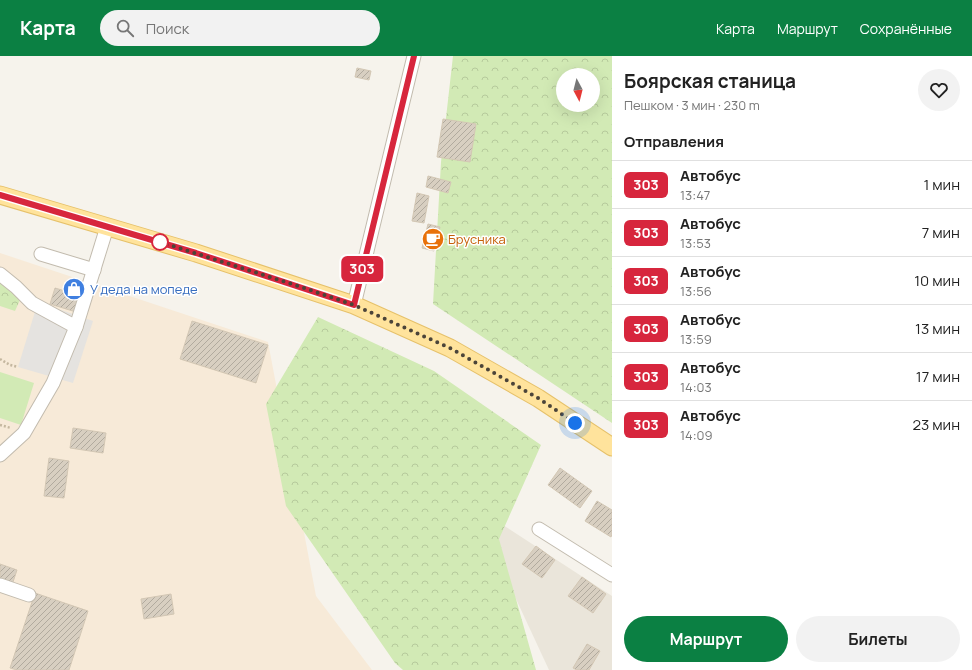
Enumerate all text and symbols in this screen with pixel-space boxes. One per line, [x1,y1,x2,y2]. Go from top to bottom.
search box [100,10,380,46]
text: Карта [20,15,76,41]
icon: search [114,17,136,39]
text: Поиск [146,18,189,39]
text: Карта [716,19,755,38]
text: Маршрут [777,19,838,38]
text: Сохранённые [860,19,952,38]
north arrow [556,68,600,112]
map controls [556,68,600,112]
text: Боярская станица [624,68,796,94]
button: heart [918,69,960,111]
text: Пешком · 3 мин · 230 m [624,96,760,114]
text: Отправления [624,131,724,152]
text: Автобус [680,165,741,186]
text: 1 мин [923,174,960,195]
text: 303 [633,175,659,194]
text: 13:47 [680,186,710,204]
text: Автобус [680,213,741,234]
text: 7 мин [922,222,960,243]
text: 303 [633,223,659,242]
cafe icon: Брусника [420,226,446,252]
place label: Брусника [448,230,506,248]
unlabelled marker [151,233,169,251]
text: 13:53 [680,234,711,252]
line badge: 303 [339,256,385,282]
text: 303 [349,259,375,278]
text: Автобус [680,261,741,282]
text: 10 мин [914,270,960,291]
text: 303 [633,271,659,290]
shop icon: У деда на мопеде [61,276,87,302]
place label: У деда на мопеде [90,280,198,298]
text: 13:56 [680,282,712,300]
text: Автобус [680,309,741,330]
text: 13 мин [915,318,960,339]
text: 303 [633,319,659,338]
text: 13:59 [680,330,712,348]
text: Автобус [680,357,741,378]
text: 17 мин [916,366,960,387]
text: 303 [633,367,659,386]
text: 14:03 [680,378,712,396]
text: Автобус [680,405,741,426]
your location [565,413,585,433]
text: 23 мин [912,414,960,435]
text: 303 [633,415,659,434]
text: 14:09 [680,426,713,444]
button: Маршрут [624,616,788,662]
button: Билеты [796,616,960,662]

